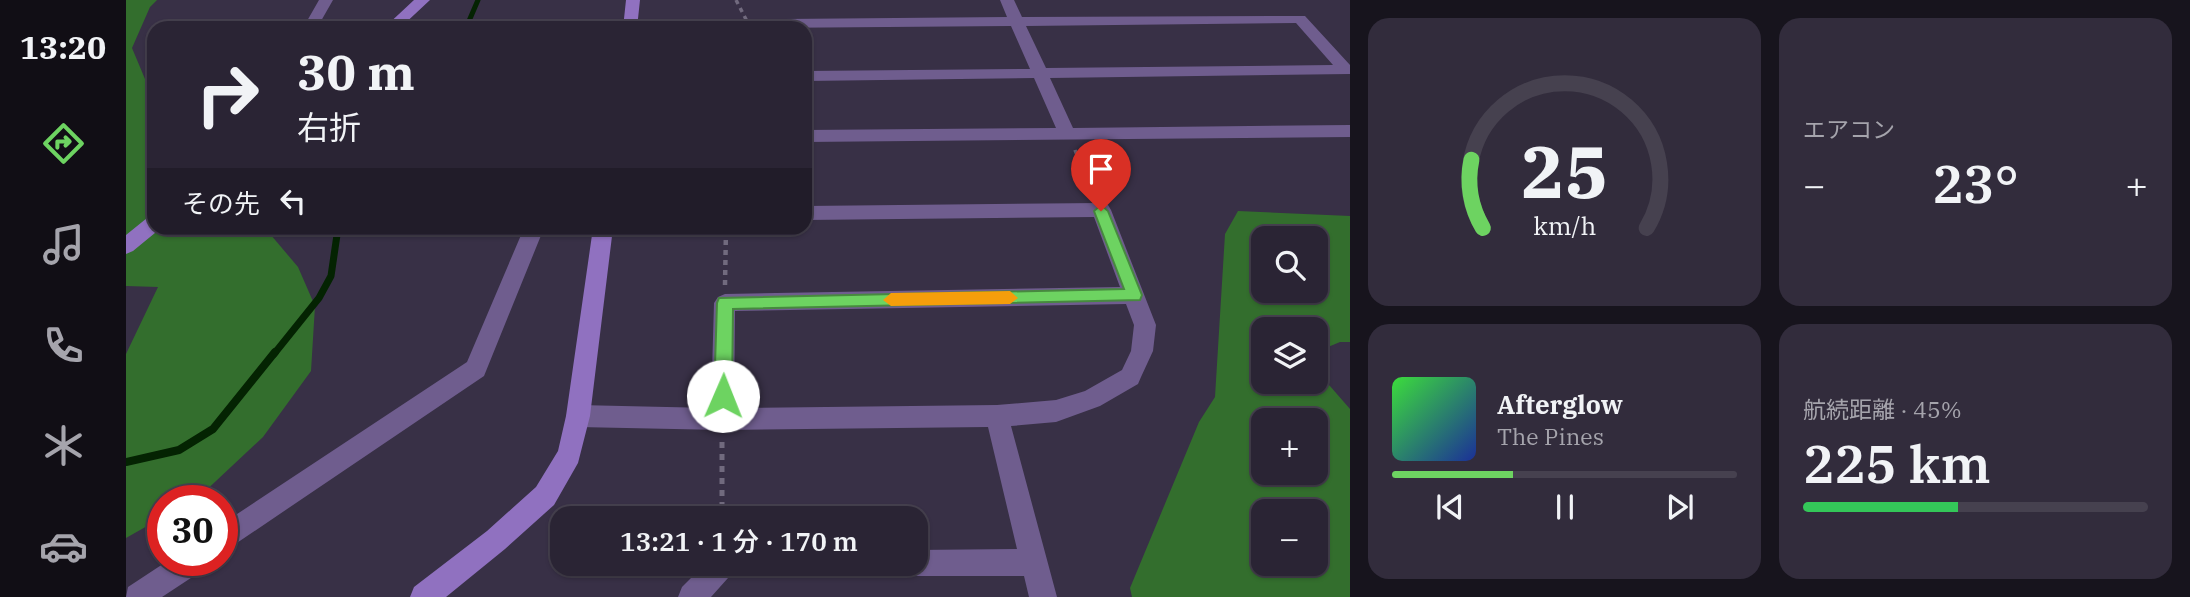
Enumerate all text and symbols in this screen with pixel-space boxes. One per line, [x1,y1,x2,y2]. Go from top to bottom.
text: 13:20 [20,26,106,68]
text: 30 m [297,40,415,103]
icon: right [182,49,273,140]
text: 右折 [297,106,361,148]
text: エアコン [1803,114,1895,144]
icon: directions [39,119,88,168]
text: 25 [1521,123,1608,218]
pin [1071,139,1131,211]
icon: arrive [1082,150,1120,188]
text: 23° [1932,150,2019,217]
text: − [1803,160,1826,209]
text: + [2125,160,2148,209]
icon: left [274,182,312,220]
text: その先 [182,186,260,220]
text: km/h [1533,209,1596,242]
icon: music [39,220,88,269]
map controls [1251,226,1328,576]
button: search [1251,226,1328,303]
button: layers [1251,317,1328,394]
icon: phone [39,321,88,370]
position arrow [686,359,760,433]
text: Afterglow [1497,387,1623,421]
text: 航続距離 · 45% [1803,394,1962,424]
button: + [1251,408,1328,485]
icon: climate [39,421,88,470]
text: The Pines [1497,421,1604,451]
text: 225 km [1803,430,1991,497]
speed limit sign: 30 [147,485,238,576]
icon: previous [1431,488,1469,526]
icon: pause [1546,488,1584,526]
icon: next [1661,488,1699,526]
button: − [1251,499,1328,576]
icon: car [39,522,88,571]
text: 13:21 · 1 分 · 170 m [620,524,858,558]

